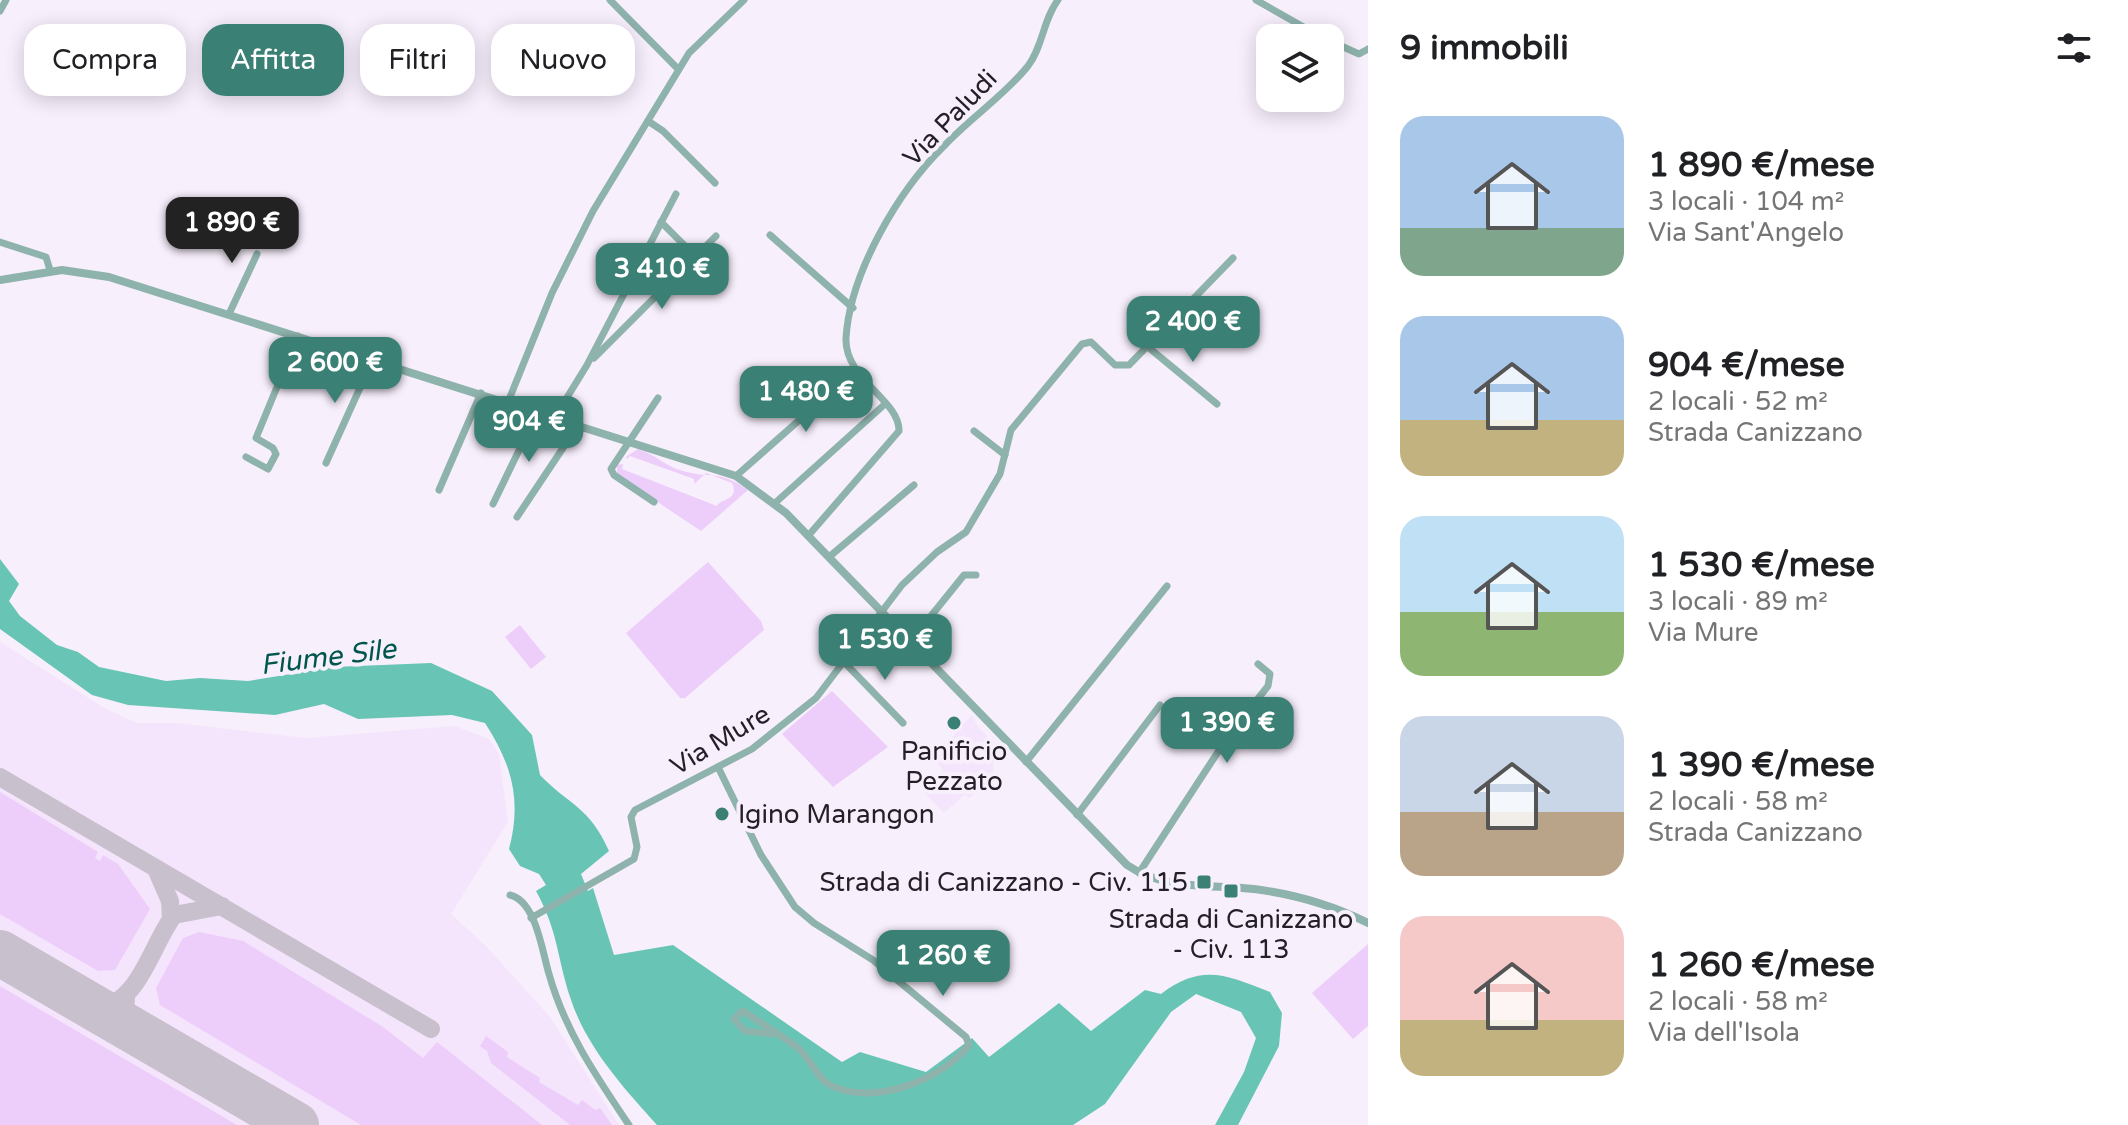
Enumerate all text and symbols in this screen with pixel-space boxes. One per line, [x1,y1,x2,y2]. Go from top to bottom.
chip: Compra [24,24,186,96]
chip: Affitta [202,24,344,96]
chip: Filtri [360,24,475,96]
chip: Nuovo [491,24,635,96]
map controls [1256,24,1344,112]
button: layers [1256,24,1344,112]
icon: filters [2052,26,2096,70]
text: 9 immobili [1400,28,1569,69]
street label: Via Paludi [896,63,1004,173]
text: 1 890 €/mese [1648,145,1875,186]
icon: home [1464,148,1560,244]
text: 3 locali · 104 m² [1648,186,1844,217]
pin: 1 890 € [158,197,306,265]
text: 1 890 € [184,207,280,238]
text: Via Sant'Angelo [1648,217,1844,248]
pin: 3 410 € [588,243,736,311]
text: 3 410 € [614,253,710,284]
pin: 2 400 € [1119,296,1267,364]
text: 2 400 € [1145,306,1241,337]
pin: 2 600 € [261,337,409,405]
text: 904 €/mese [1648,345,1845,386]
text: 2 600 € [287,347,383,378]
icon: home [1464,348,1560,444]
pin: 1 480 € [732,366,880,434]
text: 1 480 € [758,376,854,407]
text: 2 locali · 52 m² [1648,386,1828,417]
pin: 904 € [473,396,585,464]
text: 904 € [492,406,566,437]
text: Strada Canizzano [1648,417,1863,448]
text: 1 530 €/mese [1648,545,1875,586]
icon: home [1464,548,1560,644]
text: 3 locali · 89 m² [1648,586,1828,617]
pin: 1 530 € [811,614,959,682]
text: Via Mure [1648,617,1759,648]
text: 1 530 € [837,624,933,655]
water label: Fiume Sile [258,632,400,682]
pin: 1 390 € [1153,697,1301,765]
street label: Via Mure [665,698,775,782]
text: 1 390 € [1179,707,1275,738]
marker: Panificio Pezzato [945,714,963,732]
place label: Panificio Pezzato [901,736,1007,797]
text: 1 390 €/mese [1648,745,1875,786]
icon: home [1464,748,1560,844]
text: 2 locali · 58 m² [1648,786,1828,817]
place label: Igino Marangon [738,799,935,830]
marker: Igino Marangon [713,805,731,823]
text: Strada Canizzano [1648,817,1863,848]
place label: Strada di Canizzano - Civ. 115 [820,867,1188,898]
marker: Strada di Canizzano - Civ. 115 [1195,873,1213,891]
marker: Strada di Canizzano - Civ. 113 [1222,882,1240,900]
place label: Strada di Canizzano - Civ. 113 [1109,904,1353,965]
pin: 1 260 € [869,930,1017,998]
text: 1 260 € [895,940,991,971]
text: 1 260 €/mese [1648,945,1875,986]
icon: home [1464,948,1560,1044]
text: 2 locali · 58 m² [1648,986,1828,1017]
text: Via dell'Isola [1648,1017,1800,1048]

